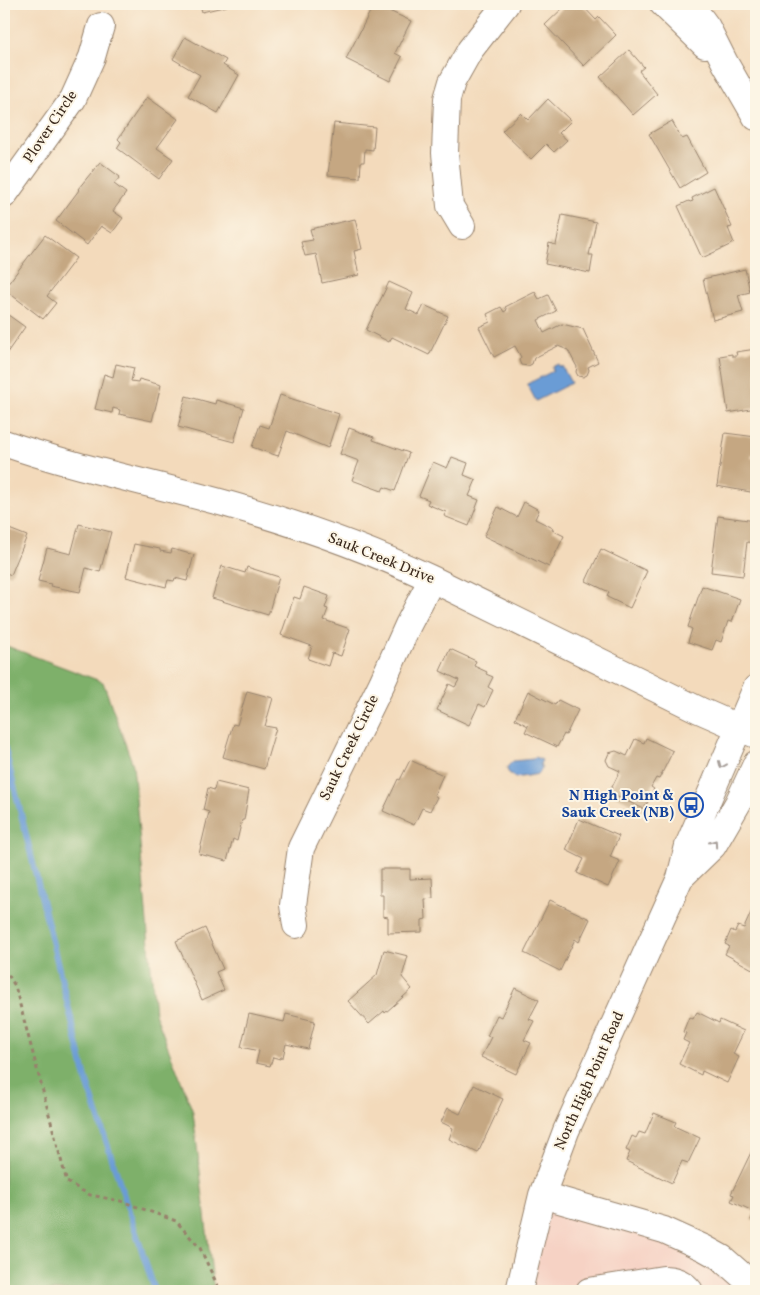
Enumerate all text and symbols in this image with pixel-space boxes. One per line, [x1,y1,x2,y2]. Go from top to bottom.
street label: Plover Circle [19,86,83,168]
street label: Sauk Creek Drive [324,528,438,590]
street label: Sauk Creek Circle [315,692,385,804]
one-way arrow [718,760,729,769]
place label: N High Point & Sauk Creek (NB) [561,786,674,824]
bus stop icon: N High Point & Sauk Creek (NB) [678,792,704,818]
one-way arrow [708,839,717,849]
street label: North High Point Road [550,1008,630,1154]

